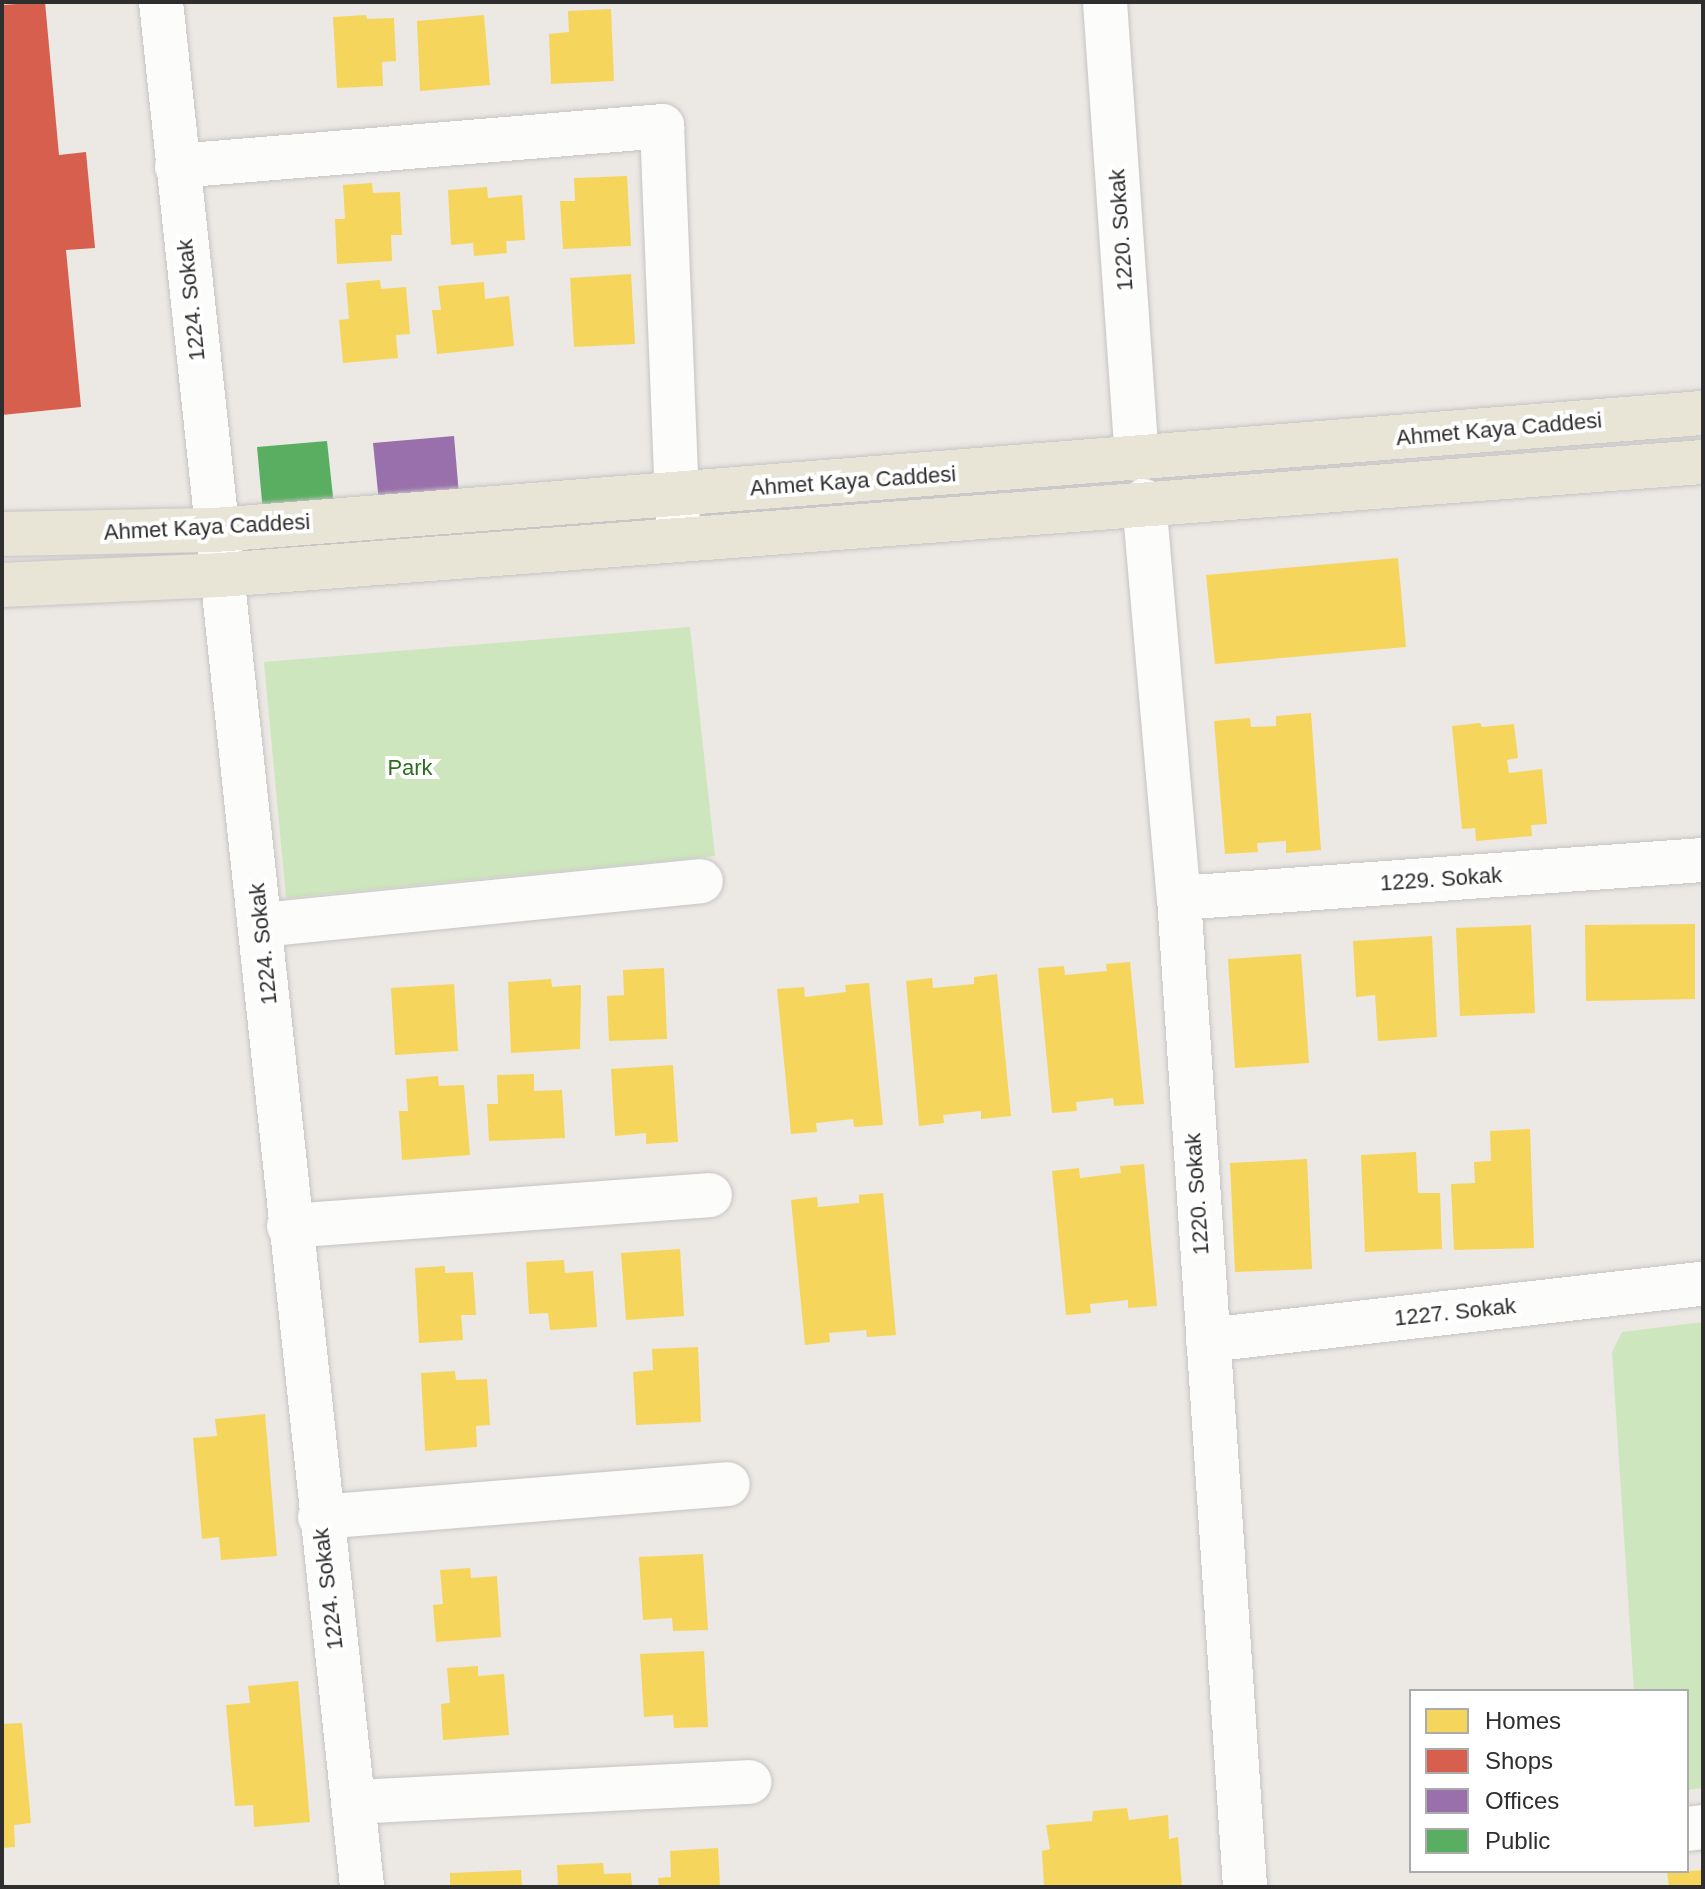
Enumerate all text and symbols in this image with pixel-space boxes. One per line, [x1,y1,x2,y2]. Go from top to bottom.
street label: 1220. Sokak [1104,168,1138,292]
street label: 1224. Sokak [171,238,211,362]
street label: Ahmet Kaya Caddesi [1395,407,1603,451]
street label: Ahmet Kaya Caddesi [749,461,957,501]
street label: Ahmet Kaya Caddesi [103,508,311,546]
park label: Park [387,755,433,781]
street label: 1229. Sokak [1379,862,1503,896]
street label: 1224. Sokak [243,882,283,1006]
street label: 1220. Sokak [1180,1132,1214,1256]
street label: 1227. Sokak [1393,1292,1517,1332]
street label: 1224. Sokak [307,1527,349,1651]
legend [1409,1689,1689,1873]
text: Homes [1485,1707,1561,1734]
text: Shops [1485,1747,1553,1774]
text: Offices [1485,1787,1559,1814]
text: Public [1485,1827,1550,1854]

